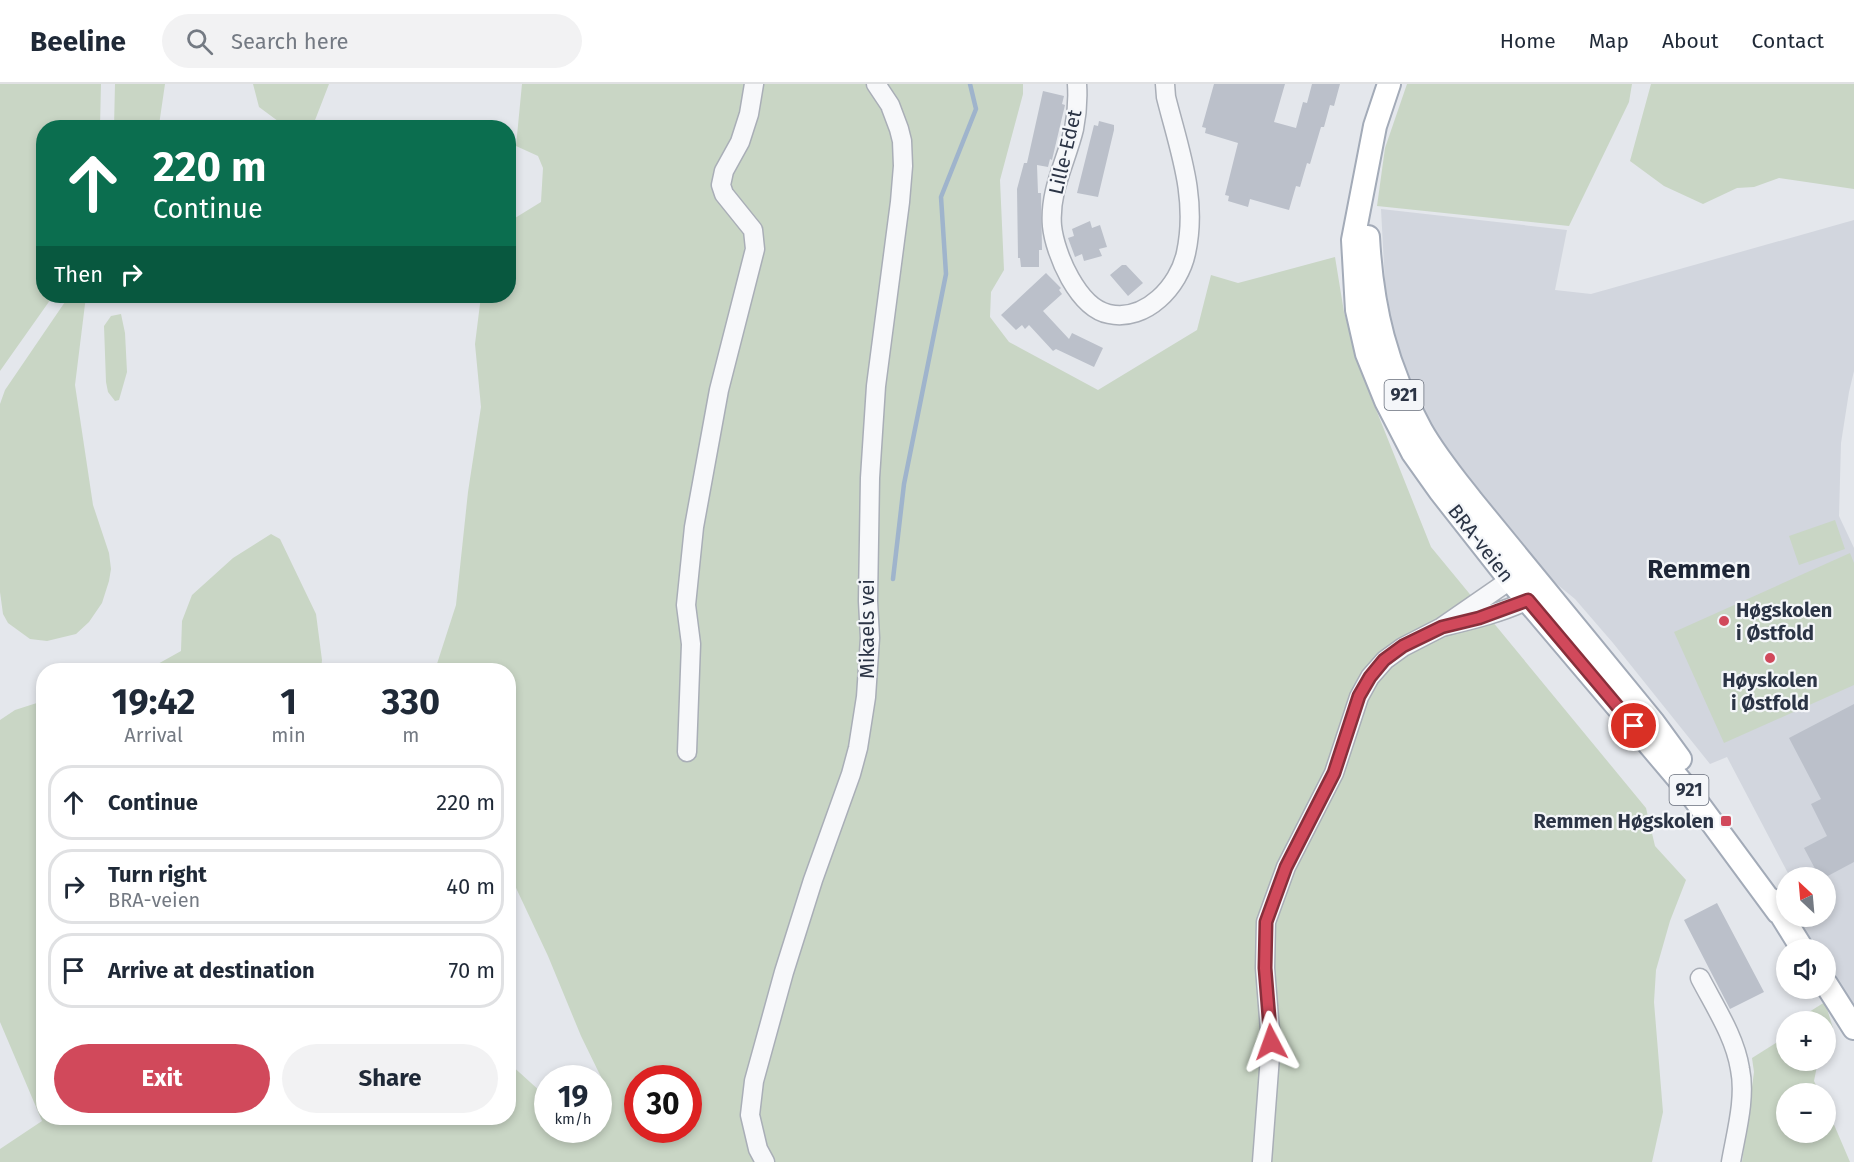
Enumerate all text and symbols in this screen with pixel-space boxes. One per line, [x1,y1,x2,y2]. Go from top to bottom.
search box [162,14,582,68]
text: Beeline [30,25,126,58]
icon: search [183,25,216,58]
text: Search here [231,28,349,55]
text: Home [1500,28,1556,54]
text: Map [1589,28,1629,54]
text: About [1662,28,1719,54]
text: Contact [1752,28,1824,54]
street label: Lille-Edet [1044,106,1087,197]
text: 220 m [153,142,266,192]
icon: ahead [54,144,132,222]
text: Continue [153,193,263,225]
icon: right [115,258,148,291]
text: Then [54,261,103,288]
road number: 921 [1384,380,1424,410]
street label: BRA-veien [1443,499,1519,587]
district label: Remmen [1647,554,1751,585]
street label: Mikaels vei [855,579,879,679]
place label: Høgskolen i Østfold [1736,598,1832,645]
marker: Høgskolen i Østfold [1717,614,1731,628]
marker: Høyskolen i Østfold [1763,651,1777,665]
place label: Høyskolen i Østfold [1722,668,1818,715]
text: 19:42 [112,680,195,724]
text: 1 [280,680,297,724]
text: 330 [382,680,440,724]
pin [1608,700,1659,751]
icon: arrive [1617,709,1650,742]
text: Arrival [124,723,183,747]
text: min [271,723,306,747]
text: m [402,723,419,747]
road number: 921 [1670,775,1708,805]
icon: ahead [57,786,90,819]
text: Continue [108,789,198,816]
text: 220 m [436,789,495,816]
place label: Remmen Høgskolen [1533,809,1714,833]
marker: Remmen Høgskolen [1719,814,1733,828]
text: Turn right [108,861,207,888]
north arrow [1776,867,1836,927]
map controls [1776,867,1836,1143]
icon: right [57,870,90,903]
text: 40 m [446,873,495,900]
text: BRA-veien [108,888,200,912]
button: sound [1776,939,1836,999]
icon: arrive [57,954,90,987]
text: Arrive at destination [108,957,315,984]
text: 70 m [449,957,495,984]
position arrow [1239,1010,1303,1074]
button: + [1776,1011,1836,1071]
button: Exit [54,1044,270,1113]
button: Share [282,1044,498,1113]
speed limit sign: 30 [624,1065,702,1143]
text: 19 [558,1079,588,1115]
button: − [1776,1083,1836,1143]
text: km/h [554,1110,592,1128]

